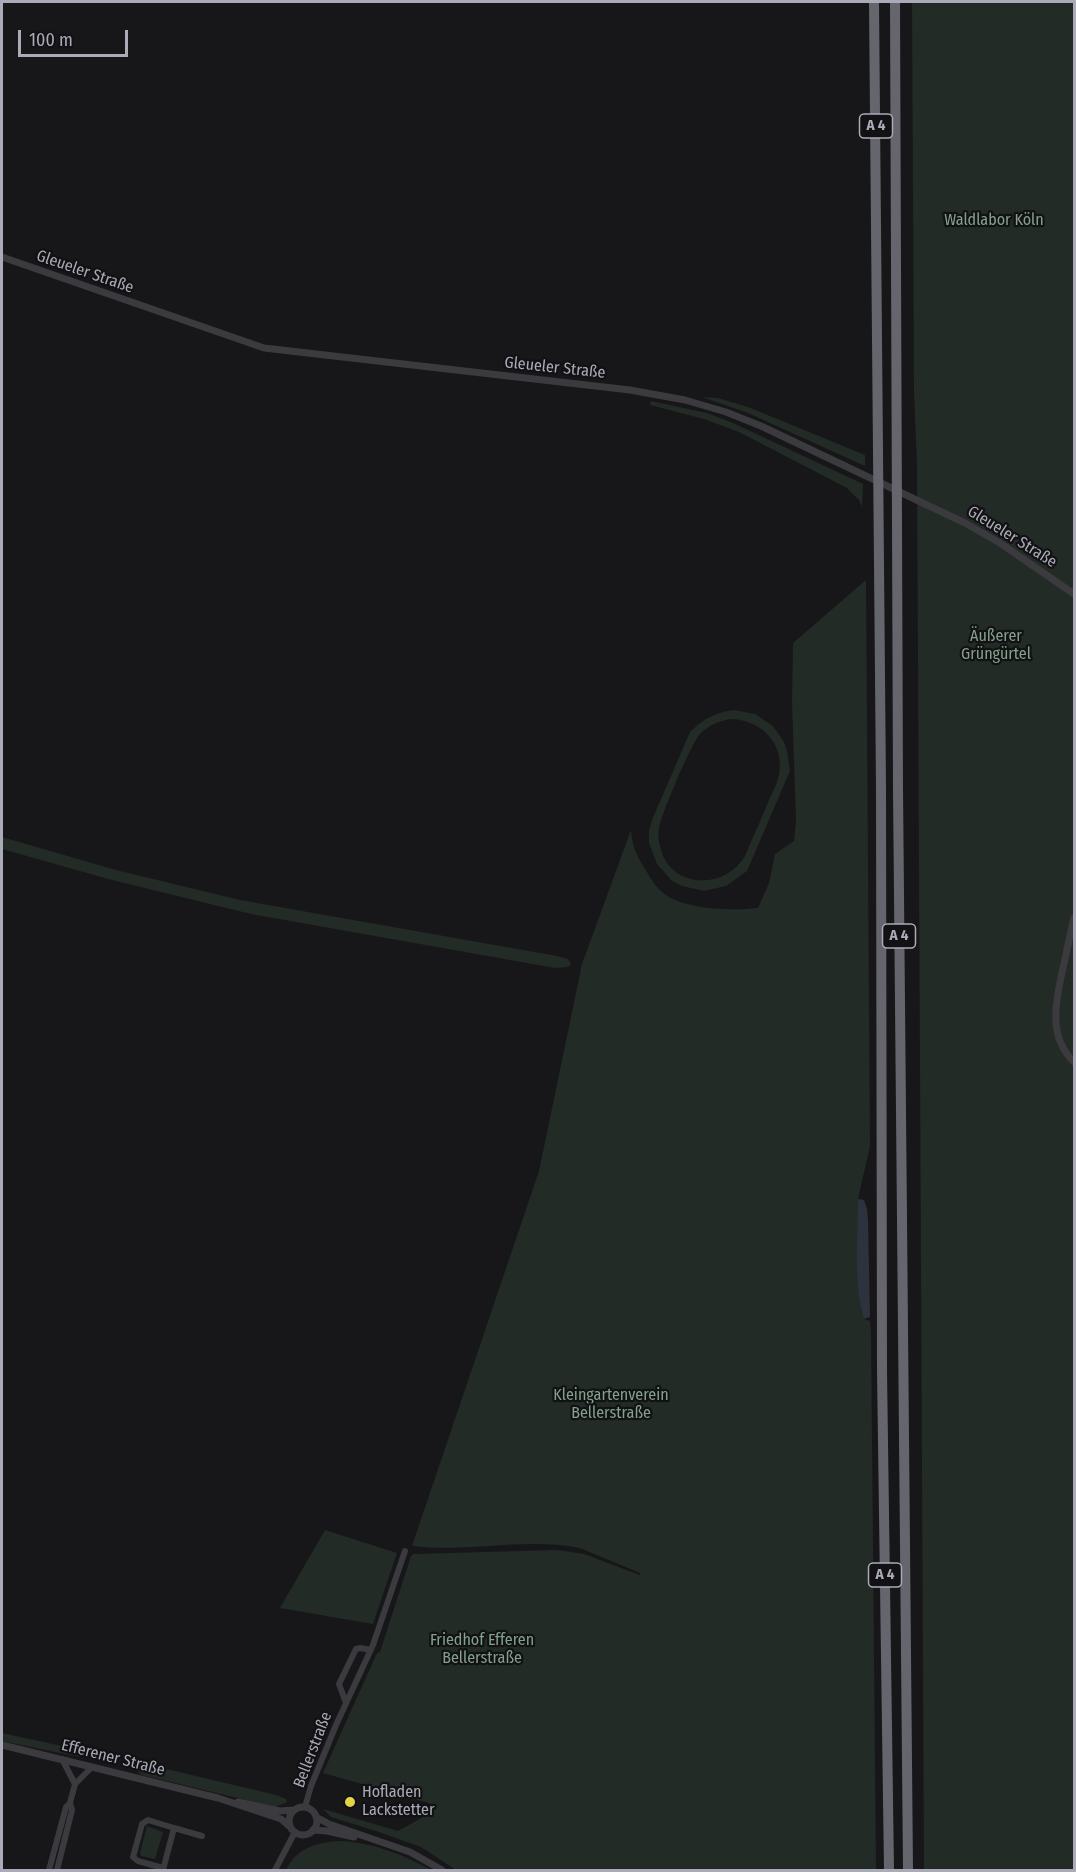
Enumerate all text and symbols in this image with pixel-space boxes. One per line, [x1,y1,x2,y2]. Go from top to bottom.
scale bar [21,18,130,56]
text: 100 m [29,29,73,51]
road number: A 4 [860,114,892,138]
park label: Waldlabor Köln [944,211,1044,231]
street label: Gleueler Straße [34,246,136,298]
street label: Gleueler Straße [504,353,606,383]
street label: Gleueler Straße [964,502,1060,572]
park label: Äußerer Grüngürtel [961,627,1031,665]
road number: A 4 [882,924,916,948]
park label: Kleingartenverein Bellerstraße [553,1386,669,1424]
road number: A 4 [868,1563,902,1587]
park label: Friedhof Efferen Bellerstraße [430,1631,534,1669]
street label: Bellerstraße [290,1709,336,1791]
street label: Efferener Straße [59,1736,167,1780]
place label: Hofladen Lackstetter [362,1783,434,1821]
marker: Hofladen Lackstetter [343,1795,357,1809]

